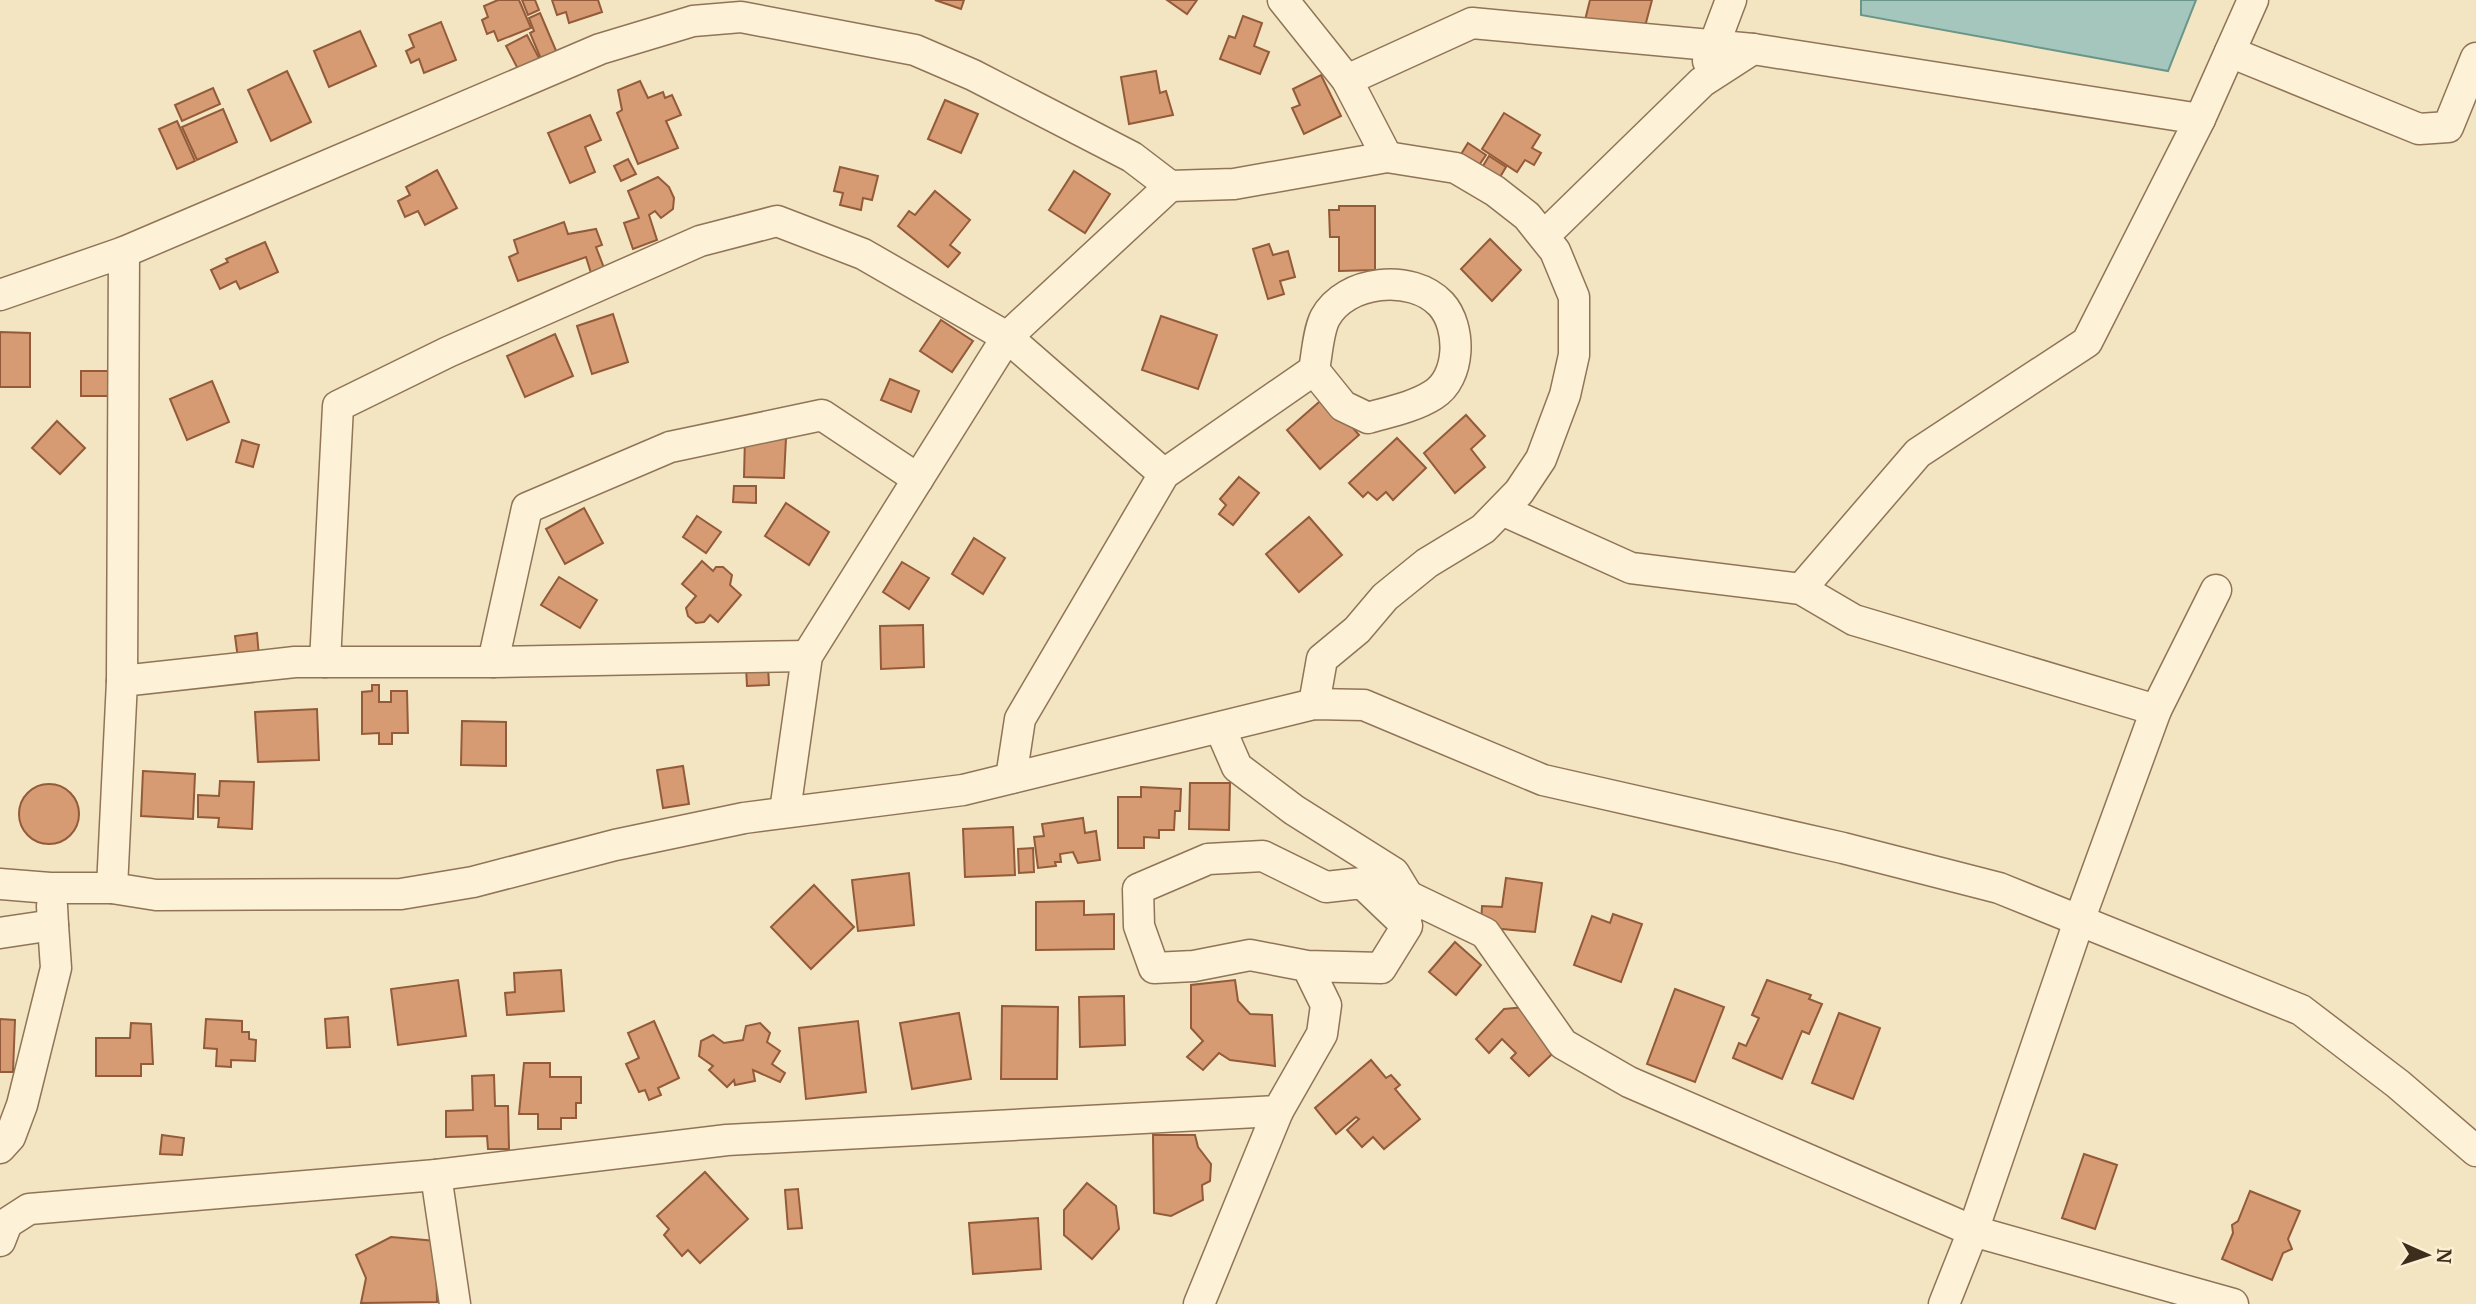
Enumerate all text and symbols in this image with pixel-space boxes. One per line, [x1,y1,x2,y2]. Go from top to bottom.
north arrow [2392,1220,2462,1290]
text: N [2432,1248,2456,1264]

